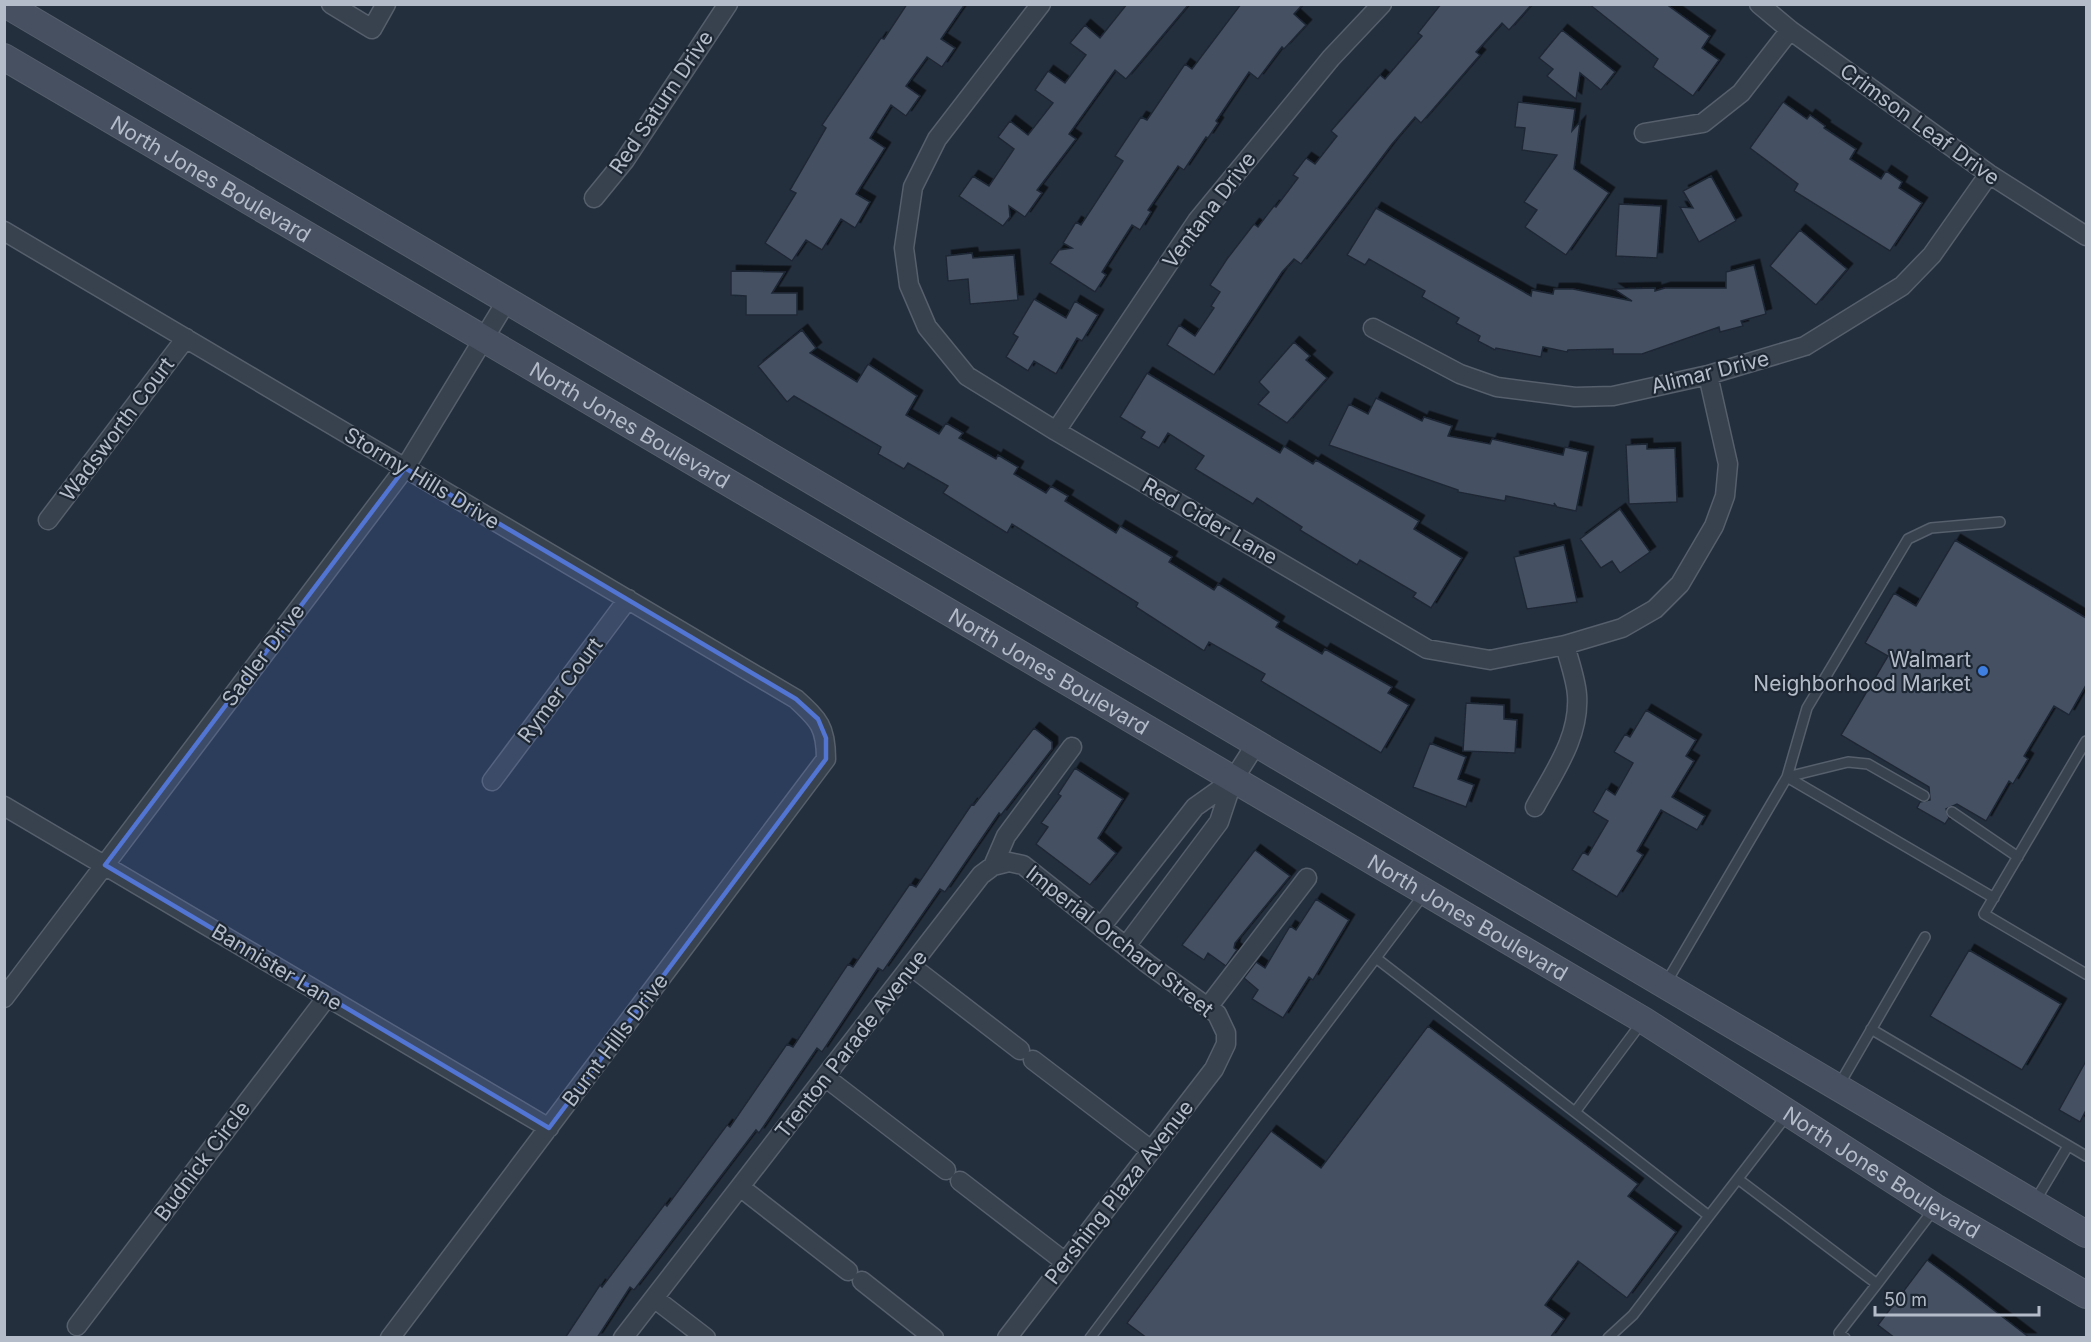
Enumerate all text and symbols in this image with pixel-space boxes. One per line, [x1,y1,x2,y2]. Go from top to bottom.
street label: Red Saturn Drive [604,26,718,178]
street label: Crimson Leaf Drive [1835,58,2005,190]
street label: North Jones Boulevard [106,110,315,247]
street label: Ventana Drive [1157,147,1261,273]
street label: Alimar Drive [1648,345,1772,399]
street label: Wadsworth Court [55,352,179,506]
street label: North Jones Boulevard [525,356,734,493]
street label: Stormy Hills Drive [340,422,504,534]
street label: Red Cider Lane [1138,472,1282,570]
street label: Sadler Drive [216,599,310,711]
street label: North Jones Boulevard [944,603,1153,739]
street label: Rymer Court [512,632,608,748]
place label: Walmart Neighborhood Market [1753,647,1971,696]
marker: Walmart Neighborhood Market [1976,664,1990,678]
street label: North Jones Boulevard [1363,849,1573,986]
street label: Imperial Orchard Street [1021,860,1219,1022]
street label: Bannister Lane [207,918,347,1016]
street label: Trenton Parade Avenue [770,945,932,1143]
street label: Burnt Hills Drive [557,969,673,1111]
street label: Pershing Plaza Avenue [1039,1095,1199,1289]
street label: Budnick Circle [149,1096,255,1226]
street label: North Jones Boulevard [1779,1101,1985,1243]
scale bar [1875,1279,2038,1317]
text: 50 m [1884,1289,1927,1310]

